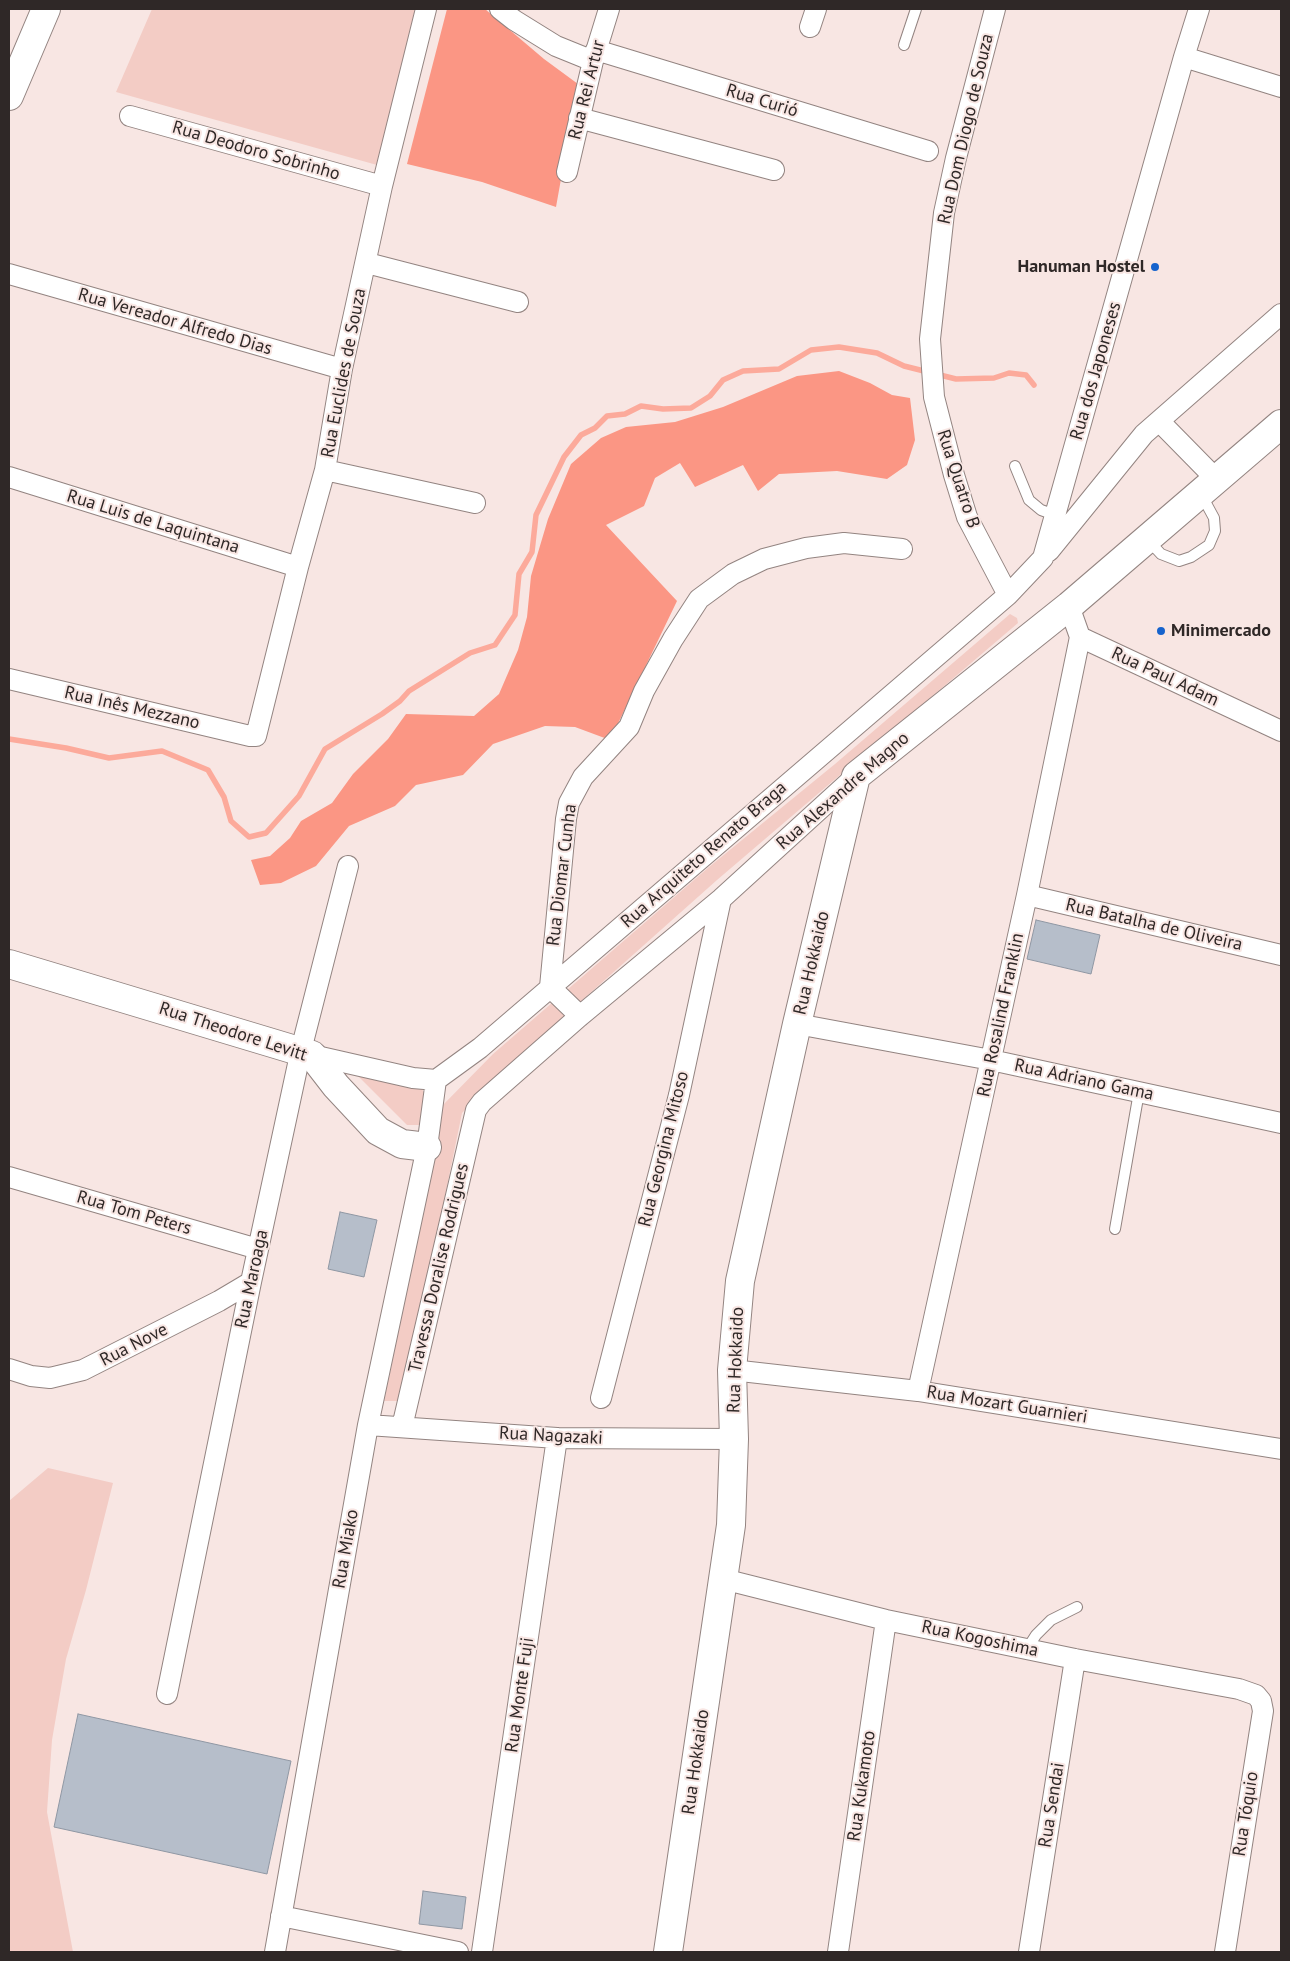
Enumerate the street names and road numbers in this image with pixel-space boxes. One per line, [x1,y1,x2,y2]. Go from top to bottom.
street label: Rua Dom Diogo de Souza [934,32,998,226]
street label: Rua Rei Artur [564,38,610,142]
street label: Rua Curió [723,80,801,122]
street label: Rua Deodoro Sobrinho [170,117,342,185]
street label: Rua Vereador Alfredo Dias [76,284,274,360]
street label: Rua Euclides de Souza [317,286,371,460]
street label: Rua dos Japoneses [1066,300,1126,442]
street label: Rua Quatro B [932,427,984,531]
street label: Rua Luis de Laquintana [64,485,242,559]
street label: Rua Paul Adam [1108,643,1222,711]
street label: Rua Inês Mezzano [62,682,202,734]
street label: Rua Alexandre Magno [772,728,914,854]
street label: Rua Arquiteto Renato Braga [617,777,791,933]
street label: Rua Diomar Cunha [543,803,581,947]
street label: Rua Batalha de Oliveira [1063,894,1245,956]
street label: Rua Hokkaido [790,909,834,1017]
street label: Rua Rosalind Franklin [973,931,1029,1099]
street label: Rua Theodore Levitt [156,998,310,1066]
street label: Rua Adriano Gama [1012,1055,1156,1105]
street label: Rua Georgina Mitoso [634,1069,694,1229]
street label: Travessa Doralise Rodrigues [404,1161,474,1375]
street label: Rua Tom Peters [74,1186,194,1240]
street label: Rua Maroaga [231,1228,273,1330]
street label: Rua Hokkaido [723,1307,749,1413]
street label: Rua Nove [97,1319,171,1371]
street label: Rua Mozart Guarnieri [925,1382,1089,1428]
street label: Rua Nagazaki [498,1422,604,1450]
street label: Rua Miako [328,1508,364,1590]
street label: Rua Kogoshima [920,1616,1040,1662]
street label: Rua Monte Fuji [501,1636,539,1754]
street label: Rua Hokkaido [678,1708,714,1816]
street label: Rua Kukamoto [844,1729,880,1843]
street label: Rua Sendai [1035,1761,1069,1849]
street label: Rua Tóquio [1229,1770,1263,1858]

